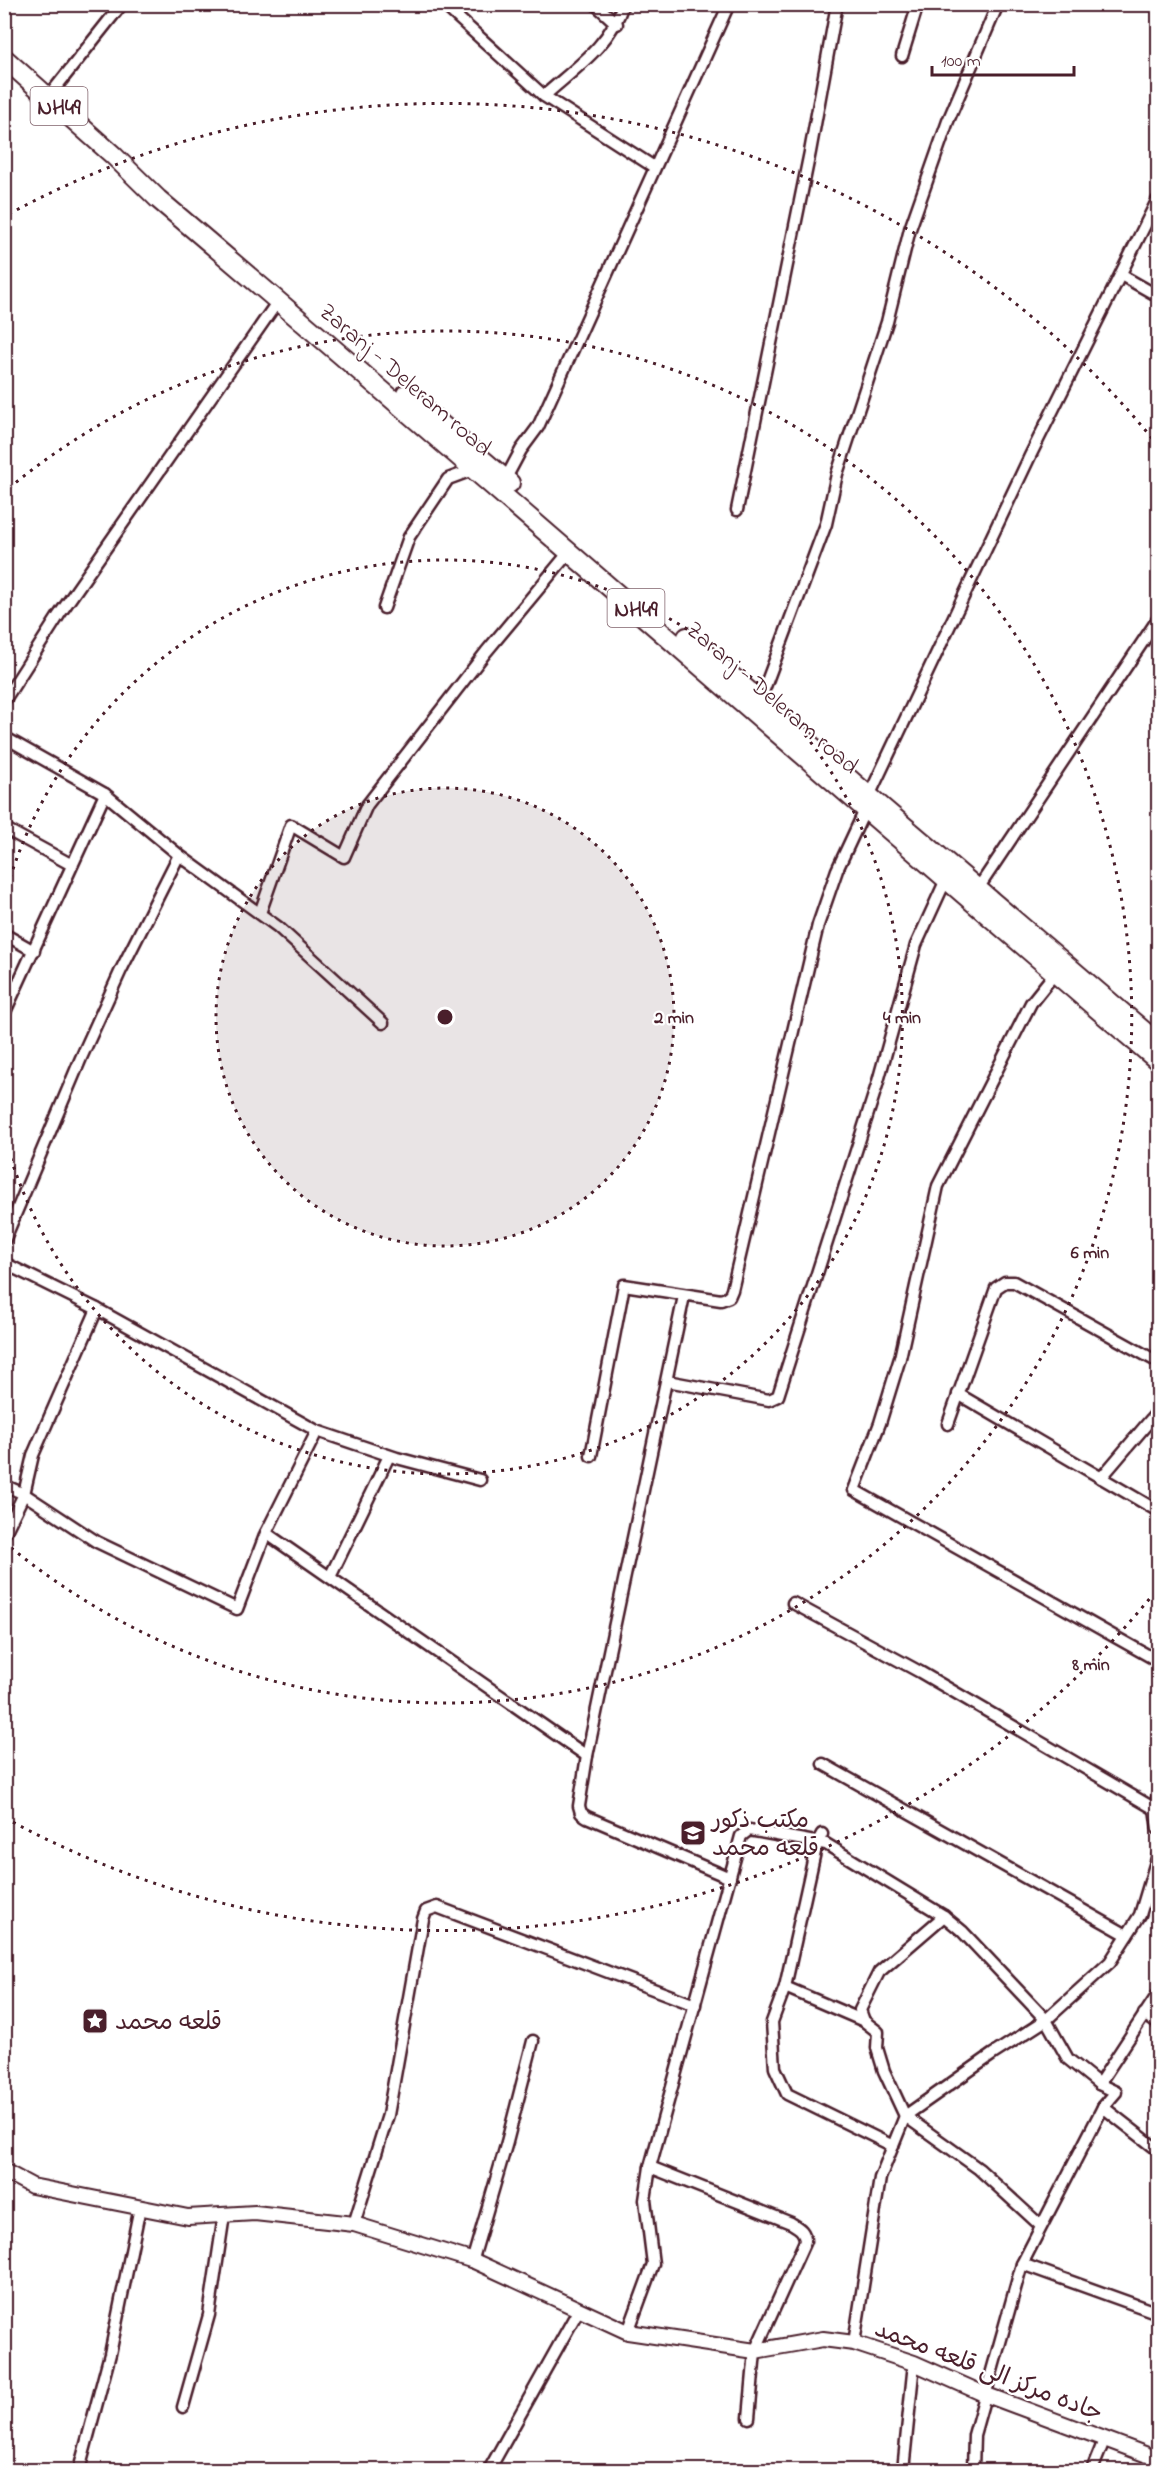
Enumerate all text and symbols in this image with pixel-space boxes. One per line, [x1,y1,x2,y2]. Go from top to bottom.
scale bar [932,39,1074,77]
text: 100 m [941,49,981,75]
road number: NH49 [31,87,88,125]
street label: Zaranj - Deleram road [310,296,499,466]
road number: NH49 [608,589,664,627]
street label: Zaranj - Deleram road [677,614,866,784]
text: 2 min [653,1006,694,1032]
text: 4 min [883,1006,921,1032]
centre of rings [435,1007,455,1027]
text: 6 min [1071,1241,1109,1267]
text: 8 min [1071,1653,1110,1679]
place label: مکتب ذکور قلعه محمد [710,1804,819,1867]
school or university icon: مکتب ذکور قلعه محمد [678,1818,708,1848]
place icon: قلعه محمد [80,2006,110,2036]
place label: قلعه محمد [115,2006,222,2041]
street label: جاده مرکز الی قلعه محمد [869,2313,1107,2432]

